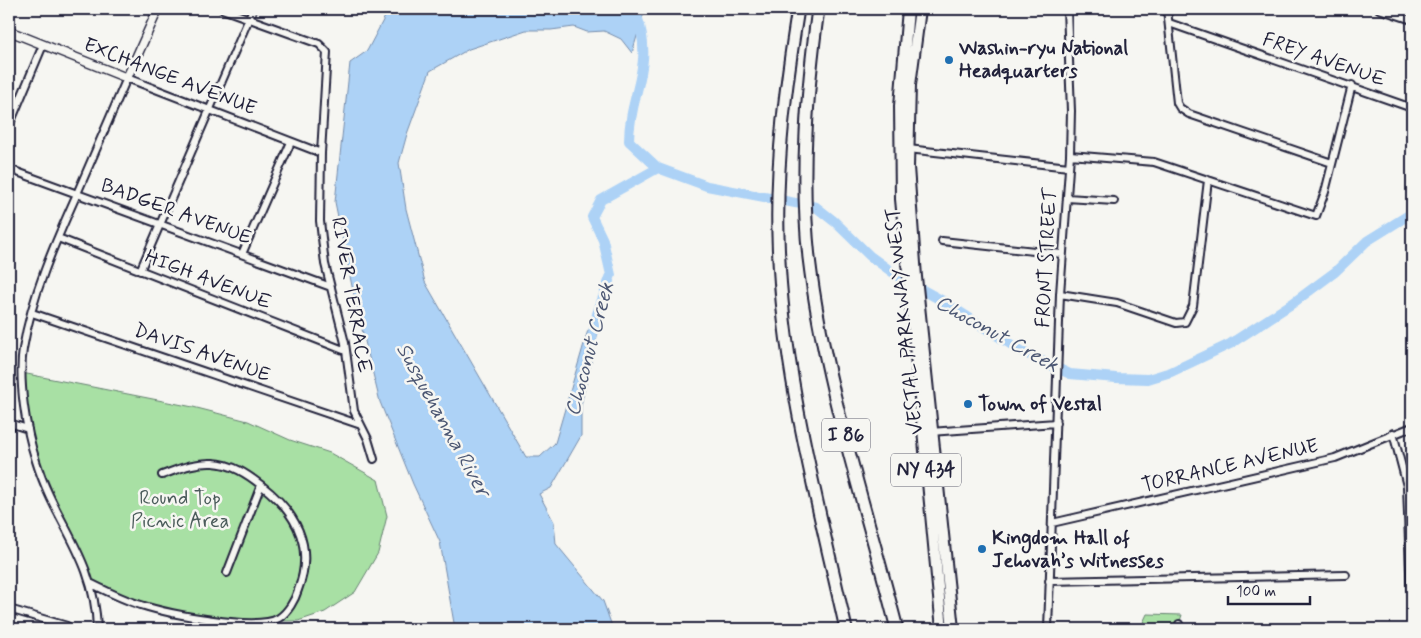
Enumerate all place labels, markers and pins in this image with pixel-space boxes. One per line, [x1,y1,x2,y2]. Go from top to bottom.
place label: Washin-ryu National Headquarters [958,35,1128,85]
marker: Washin-ryu National Headquarters [943,54,955,66]
place label: Town of Vestal [978,391,1102,418]
marker: Town of Vestal [962,398,974,410]
place label: Kingdom Hall of Jehovah’s Witnesses [992,525,1164,575]
marker: Kingdom Hall of Jehovah’s Witnesses [976,543,988,555]

